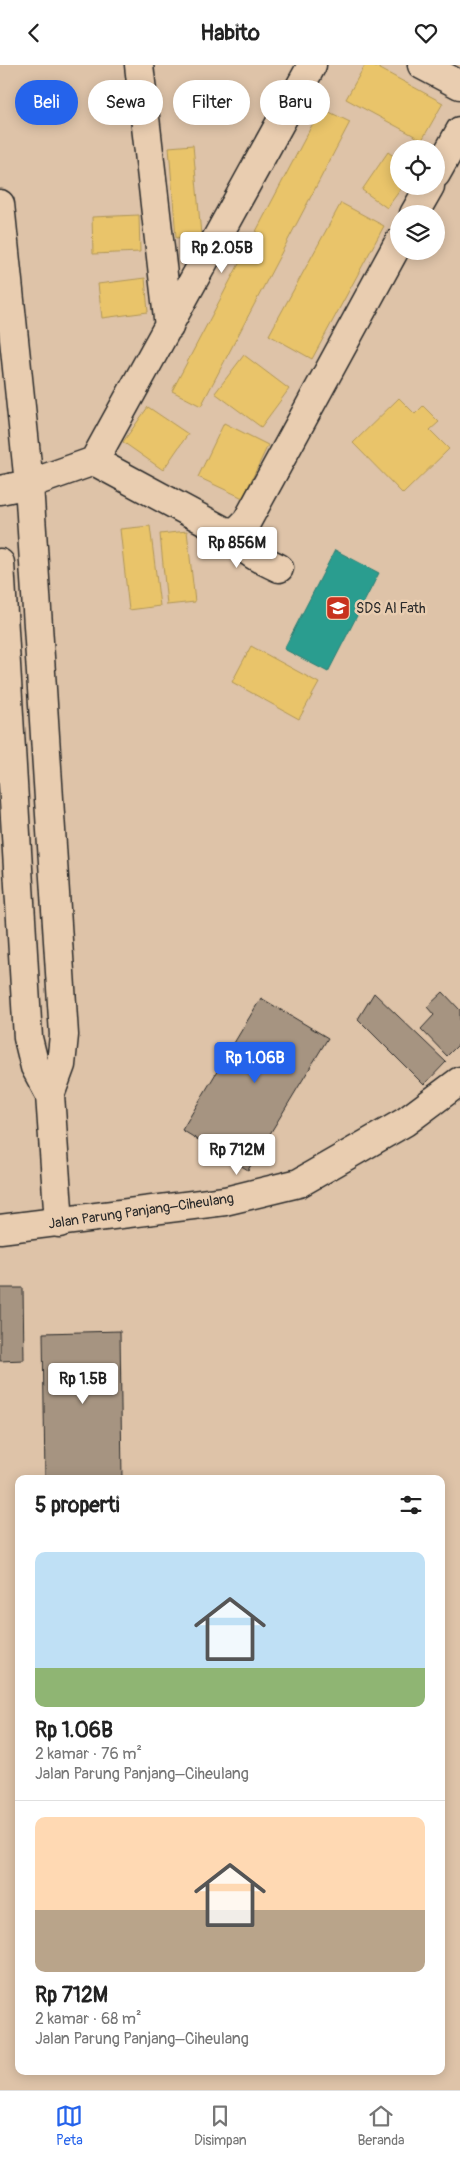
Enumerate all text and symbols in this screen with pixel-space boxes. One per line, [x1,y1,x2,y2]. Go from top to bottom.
icon: back [20,19,48,47]
text: Habito [200,19,260,47]
icon: heart [412,19,440,47]
chip: Beli [15,80,78,125]
chip: Sewa [88,80,163,125]
chip: Filter [173,80,250,125]
chip: Baru [260,80,330,125]
map controls [390,140,445,260]
button: locate [390,140,445,195]
button: layers [390,205,445,260]
pin: Rp 2.05B [170,231,274,274]
text: Rp 2.05B [191,238,253,258]
pin: Rp 856M [191,527,283,569]
text: Rp 856M [208,533,266,553]
school or university icon: SDS Al Fath [325,595,351,621]
place label: SDS Al Fath [356,600,425,617]
pin: Rp 1.06B [203,1041,307,1084]
text: Rp 1.06B [225,1048,285,1068]
pin: Rp 712M [191,1133,283,1176]
text: Rp 712M [209,1140,265,1160]
street label: Jalan Parung Panjang–Ciheulang [47,1190,235,1232]
pin: Rp 1.5B [37,1363,129,1405]
text: Rp 1.5B [59,1369,107,1389]
icon: filters [397,1491,425,1519]
text: 5 properti [35,1492,119,1519]
icon: home [185,1584,275,1674]
text: Rp 1.06B [35,1717,113,1744]
text: 2 kamar · 76 m² [35,1744,142,1764]
text: Jalan Parung Panjang–Ciheulang [35,1764,249,1784]
icon: home [185,1850,275,1940]
text: Rp 712M [35,1982,108,2009]
text: 2 kamar · 68 m² [35,2009,142,2029]
text: Jalan Parung Panjang–Ciheulang [35,2029,249,2049]
tab: Peta [55,2102,83,2149]
tab: Disimpan [194,2102,247,2149]
tab: Beranda [357,2102,405,2149]

